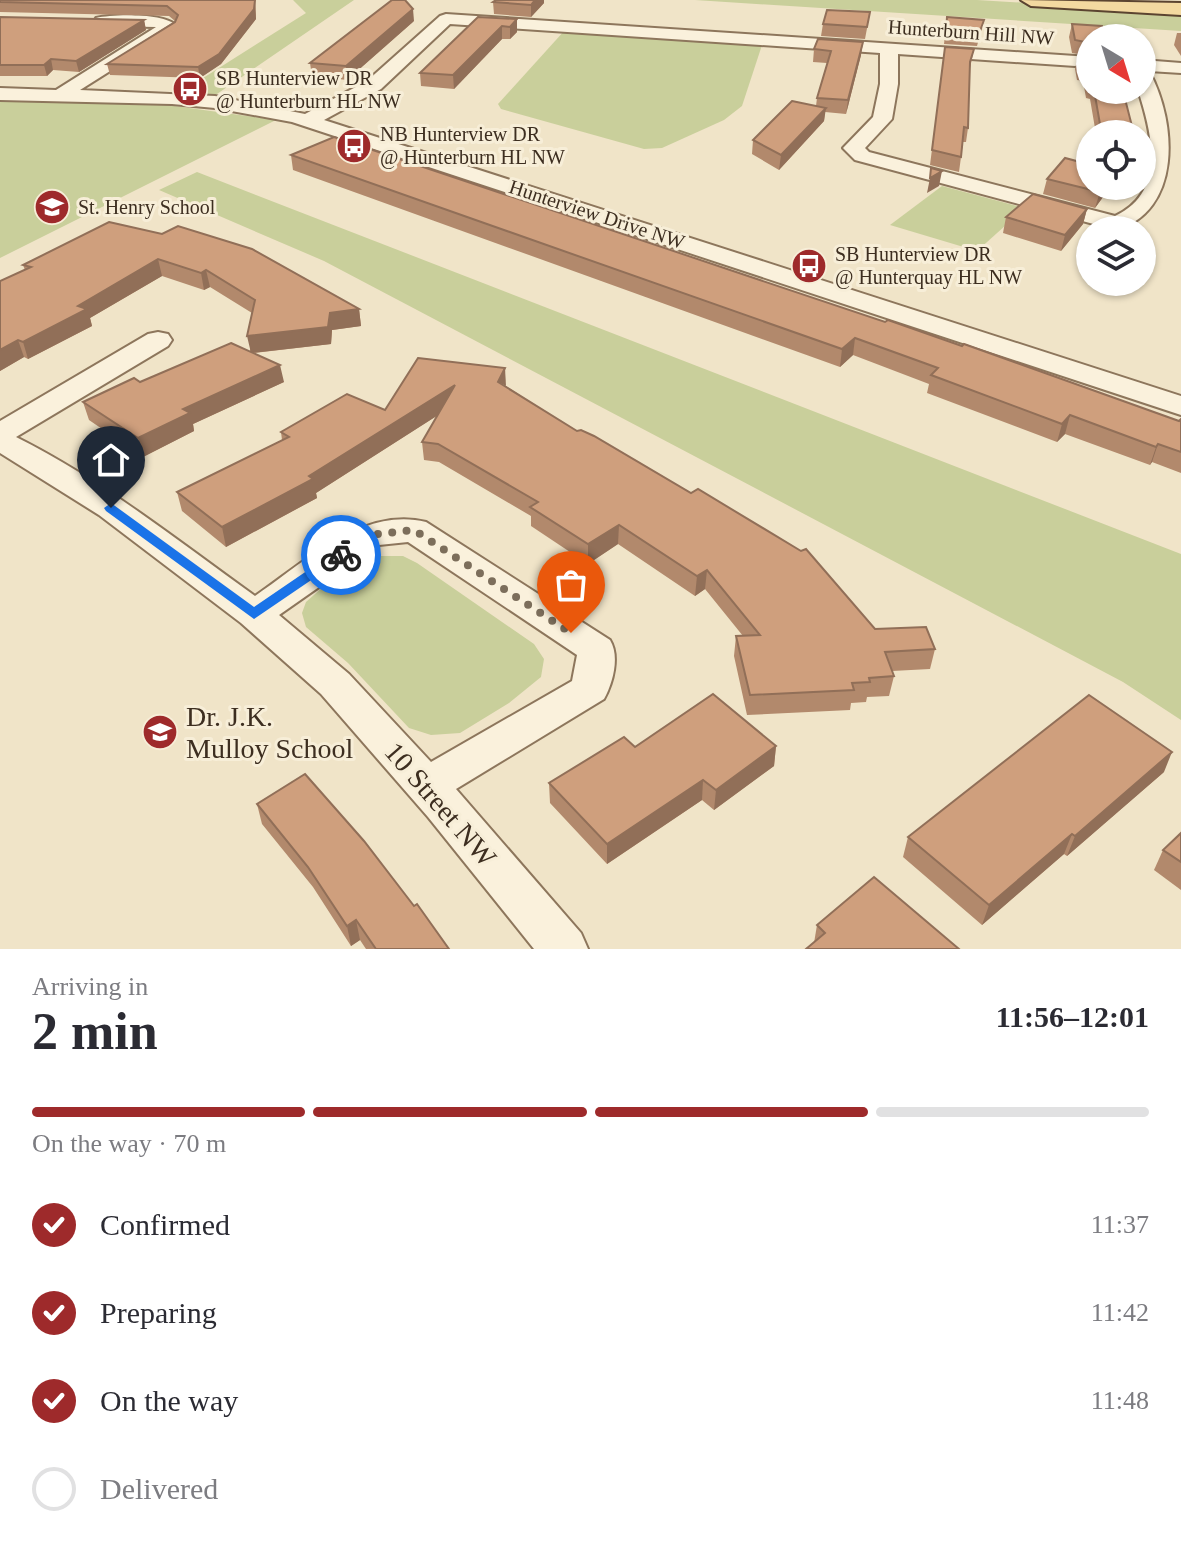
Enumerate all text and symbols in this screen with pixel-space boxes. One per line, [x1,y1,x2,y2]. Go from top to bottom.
street label: Hunterburn Hill NW [887,15,1055,49]
north arrow [1076,24,1156,104]
map controls [1076,24,1156,296]
place label: SB Hunterview DR @ Hunterburn HL NW [216,67,401,113]
bus stop icon: SB Hunterview DR @ Hunterburn HL NW [171,70,209,108]
button: locate [1076,120,1156,200]
place label: NB Hunterview DR @ Hunterburn HL NW [380,123,565,169]
bus stop icon: NB Hunterview DR @ Hunterburn HL NW [335,127,373,165]
street label: Hunterview Drive NW [506,175,688,253]
school or university icon: St. Henry School [33,188,71,226]
place label: St. Henry School [78,196,216,219]
button: layers [1076,216,1156,296]
place label: SB Hunterview DR @ Hunterquay HL NW [835,243,1022,289]
bus stop icon: SB Hunterview DR @ Hunterquay HL NW [790,247,828,285]
pin [77,426,145,508]
icon: home [89,438,133,482]
courier [301,515,381,595]
icon: bike [319,533,363,577]
pin [537,551,605,633]
icon: bag [549,563,593,607]
place label: Dr. J.K. Mulloy School [186,701,353,764]
school or university icon: Dr. J.K. Mulloy School [141,713,179,751]
street label: 10 Street NW [378,736,503,873]
text: Arriving in [32,972,148,1001]
text: 11:56–12:01 [996,1000,1149,1033]
text: 2 min [32,1003,158,1060]
text: On the way · 70 m [32,1129,226,1158]
icon: check [32,1203,76,1247]
text: Confirmed [100,1208,230,1241]
text: 11:37 [1091,1210,1149,1239]
icon: check [32,1291,76,1335]
text: Preparing [100,1296,217,1329]
text: 11:42 [1091,1298,1149,1327]
icon: check [32,1379,76,1423]
text: On the way [100,1384,238,1417]
text: 11:48 [1091,1386,1149,1415]
text: Delivered [100,1472,218,1505]

